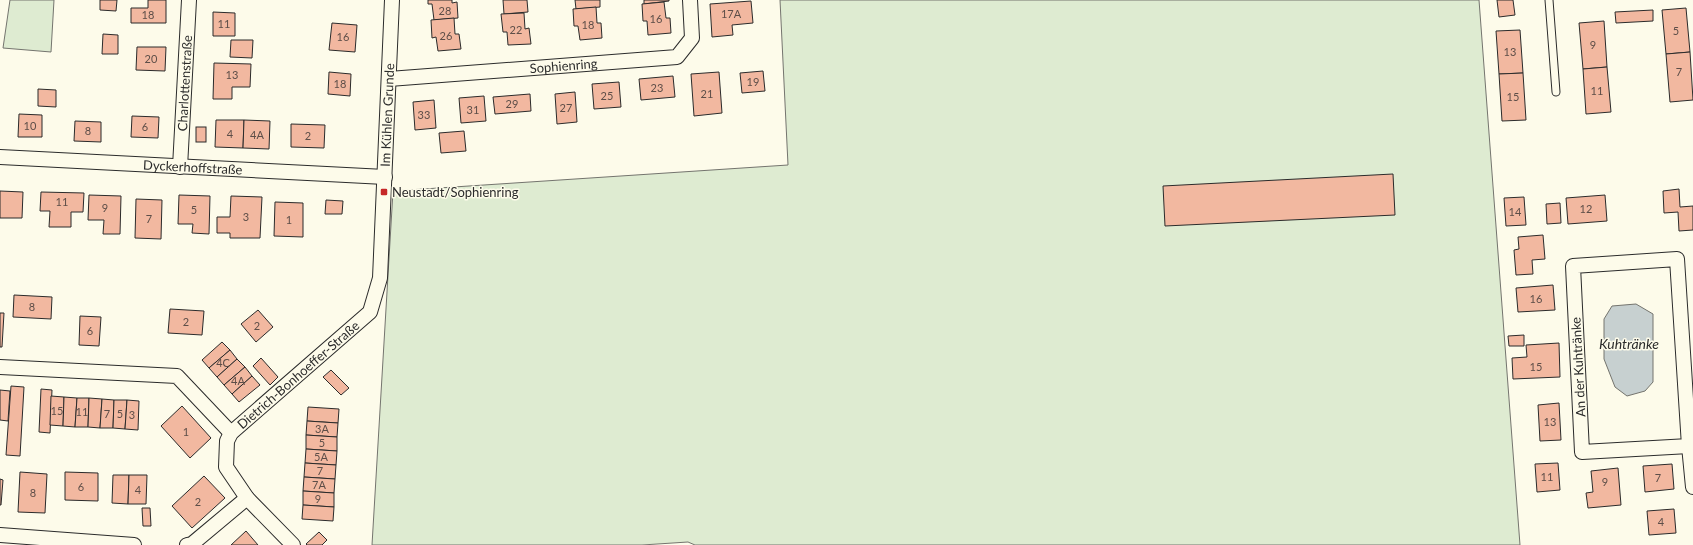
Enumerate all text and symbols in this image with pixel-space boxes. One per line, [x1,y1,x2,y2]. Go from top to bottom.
house number: 28 [439,4,451,17]
house number: 17A [721,7,742,20]
house number: 18 [142,8,154,21]
house number: 16 [650,12,662,25]
house number: 11 [218,17,230,30]
house number: 18 [582,18,594,31]
house number: 22 [510,23,522,36]
house number: 5 [1673,24,1679,37]
house number: 26 [440,29,452,42]
house number: 16 [337,30,349,43]
street label: Charlottenstraße [174,34,195,132]
house number: 9 [1590,38,1596,51]
house number: 13 [1504,45,1516,58]
house number: 20 [145,52,158,65]
street label: Sophienring [529,55,598,76]
street label: Im Kühlen Grunde [377,63,397,167]
house number: 7 [1676,65,1682,78]
house number: 13 [226,68,238,81]
house number: 19 [747,75,759,88]
house number: 18 [334,77,346,90]
house number: 23 [651,81,663,94]
house number: 11 [1591,84,1603,97]
house number: 21 [701,87,713,100]
house number: 25 [601,89,613,102]
house number: 15 [1507,90,1519,103]
house number: 29 [506,97,518,110]
house number: 27 [560,101,572,114]
house number: 31 [467,103,479,116]
house number: 33 [418,108,430,121]
house number: 10 [24,119,37,132]
house number: 6 [142,120,148,133]
house number: 8 [85,124,91,137]
house number: 4 [227,127,234,140]
house number: 4A [250,128,264,141]
house number: 2 [305,129,311,142]
street label: Dyckerhoffstraße [143,156,243,178]
place label: Neustadt/Sophienring [392,184,519,200]
marker: Neustadt/Sophienring [379,187,389,197]
house number: 11 [56,195,68,208]
house number: 9 [102,201,108,214]
house number: 12 [1580,202,1592,215]
house number: 5 [191,203,197,216]
house number: 14 [1509,205,1522,218]
house number: 3 [243,210,249,223]
house number: 7 [146,212,152,225]
house number: 1 [286,213,292,226]
house number: 16 [1530,292,1542,305]
house number: 8 [29,300,35,313]
house number: 2 [183,315,189,328]
street label: An der Kuhtränke [1567,316,1589,417]
street label: Dietrich-Bonhoeffer-Straße [234,317,362,432]
house number: 2 [254,319,260,332]
house number: 6 [87,324,93,337]
water label: Kuhtränke [1599,335,1659,352]
house number: 4C [216,356,231,369]
house number: 15 [1530,360,1542,373]
house number: 4A [231,374,245,387]
house number: 15 [51,404,63,417]
house number: 11 [76,405,88,418]
house number: 7 [104,407,110,420]
house number: 5 [117,407,123,420]
house number: 3 [129,408,135,421]
house number: 13 [1544,415,1556,428]
house number: 3A [315,422,329,435]
house number: 1 [183,425,189,438]
house number: 5 [319,436,325,449]
house number: 5A [314,450,328,463]
house number: 7 [317,464,323,477]
house number: 11 [1541,470,1553,483]
house number: 7 [1655,471,1661,484]
house number: 9 [1602,475,1608,488]
house number: 7A [312,478,326,491]
house number: 6 [78,480,84,493]
house number: 4 [135,483,142,496]
house number: 8 [30,486,36,499]
house number: 9 [315,492,321,505]
house number: 2 [195,495,201,508]
house number: 4 [1658,515,1665,528]

